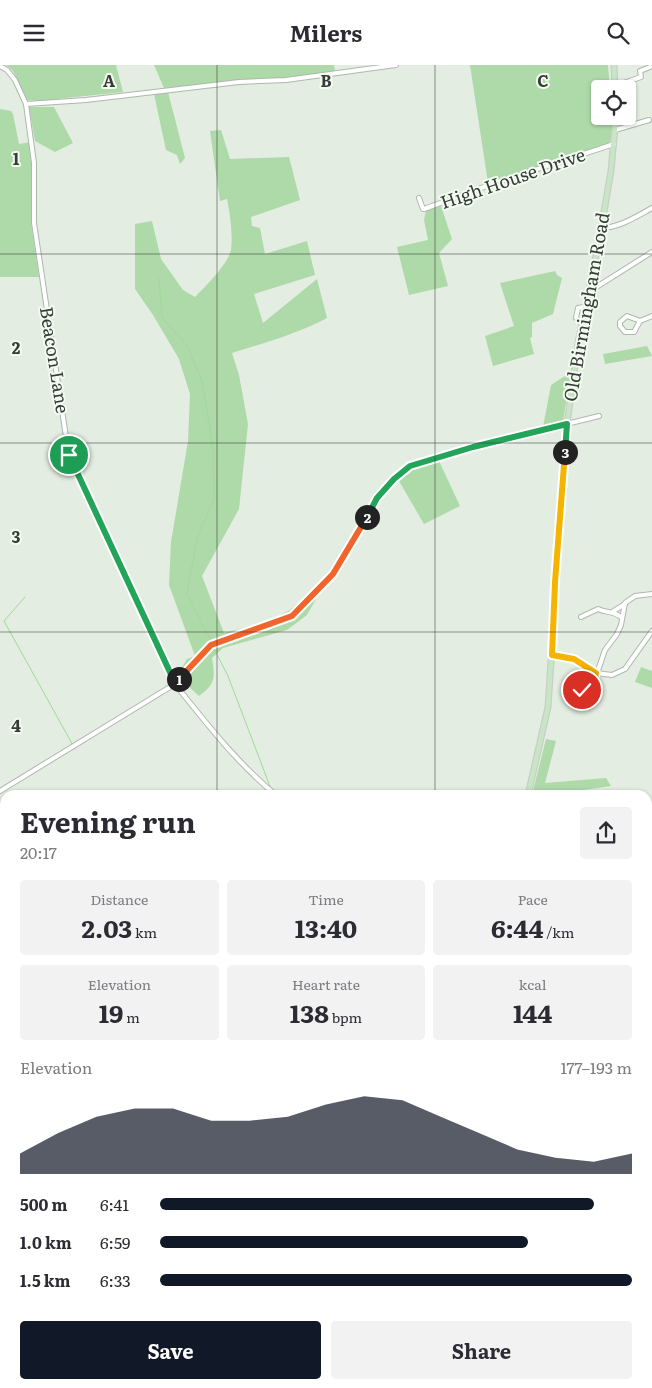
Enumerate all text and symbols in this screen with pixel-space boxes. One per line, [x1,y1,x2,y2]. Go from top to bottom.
text: Milers [290,16,362,49]
icon: menu [20,19,48,47]
icon: search [604,19,632,47]
text: A [103,68,115,92]
text: B [320,68,332,92]
text: C [537,68,549,92]
map controls [591,80,636,125]
button: locate [591,80,636,125]
street label: High House Drive [436,140,589,215]
text: 1 [13,146,20,170]
street label: Old Birmingham Road [556,210,615,404]
street label: Beacon Lane [34,304,77,415]
text: 2 [12,335,21,359]
pin [48,434,90,476]
pin: 3 [552,439,578,465]
icon: arrive [55,441,83,469]
text: 3 [562,442,569,462]
pin: 2 [354,505,380,529]
text: 2 [364,507,371,527]
text: 3 [12,524,21,548]
pin: 1 [166,667,192,691]
text: 1 [177,669,182,689]
pin [561,669,603,711]
icon: check [568,676,596,704]
text: 4 [11,713,21,737]
text: Evening run [20,800,196,842]
button: share [580,807,632,859]
text: 20:17 [20,840,57,864]
text: Distance [90,889,148,909]
text: Time [308,889,344,909]
text: Pace [518,889,548,909]
text: 2.03 [82,909,132,946]
text: 13:40 [295,909,357,946]
text: 6:44 [491,909,544,946]
text: km [132,922,157,942]
text: /km [544,922,574,942]
text: Elevation [88,974,151,994]
text: Heart rate [292,974,360,994]
text: kcal [519,974,546,994]
text: 19 [99,994,124,1031]
text: 138 [290,994,329,1031]
text: 144 [513,994,552,1031]
text: m [124,1007,140,1027]
text: bpm [329,1007,362,1027]
text: Elevation [20,1055,92,1079]
text: 177–193 m [560,1055,632,1079]
text: 500 m [20,1192,68,1216]
text: 6:41 [100,1192,129,1216]
text: 1.0 km [20,1230,72,1254]
text: 6:59 [100,1230,130,1254]
text: 1.5 km [20,1268,70,1292]
text: 6:33 [100,1268,131,1292]
button: Save [20,1321,321,1379]
button: Share [331,1321,632,1379]

